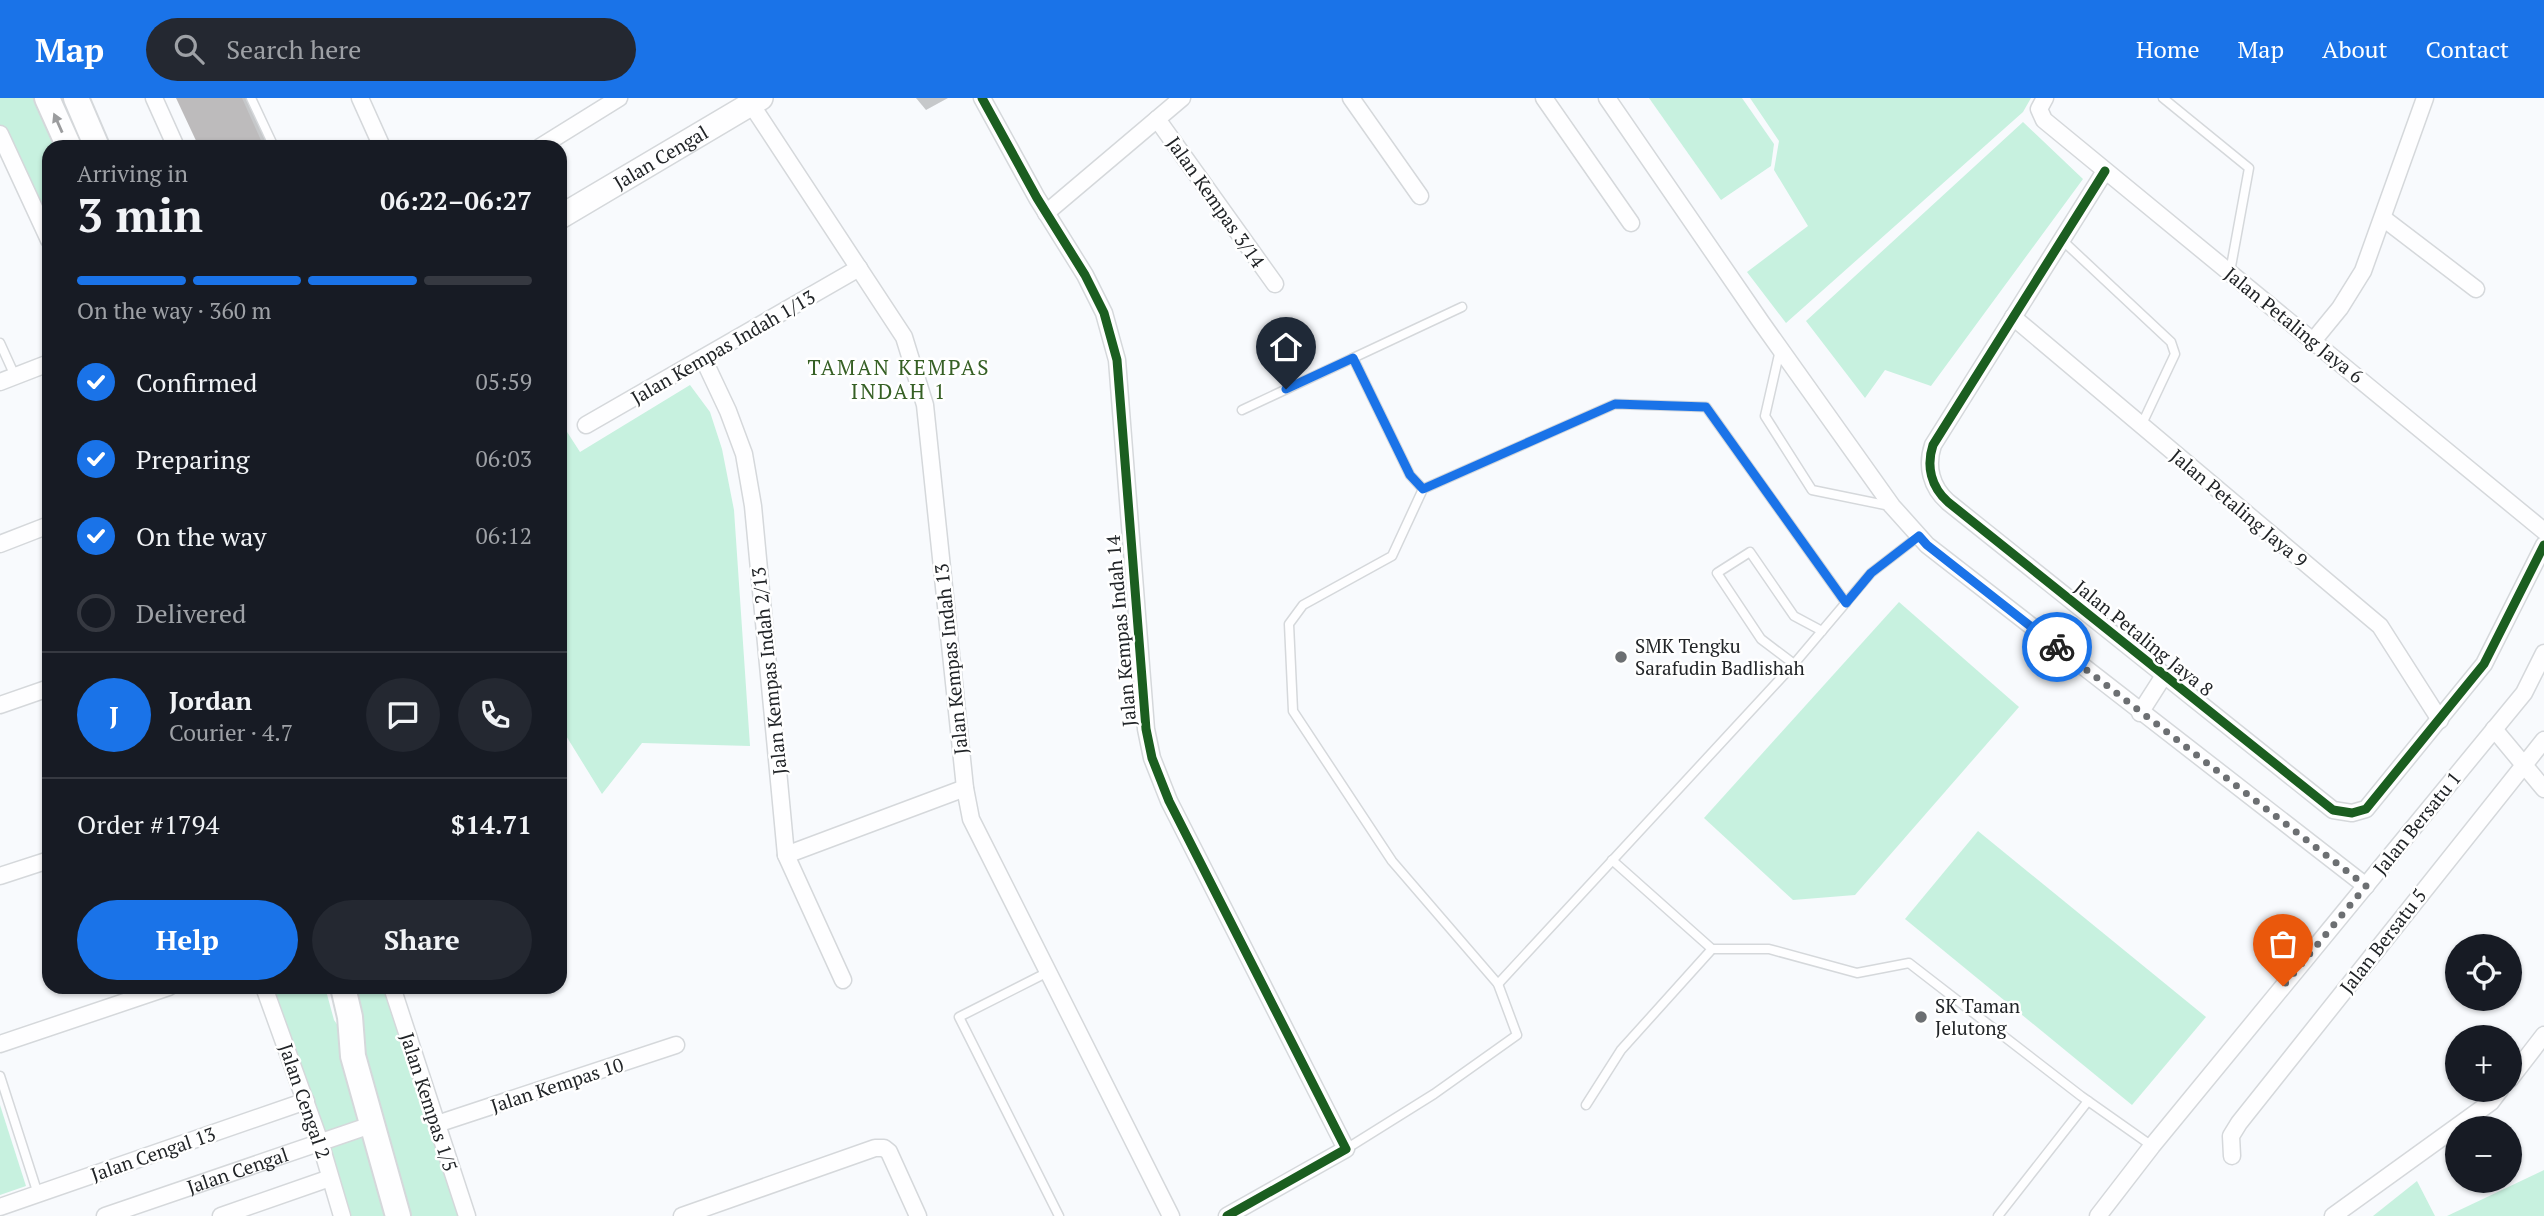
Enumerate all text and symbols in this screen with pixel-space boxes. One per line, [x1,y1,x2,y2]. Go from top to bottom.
search box [146,18,636,81]
text: Map [35,28,104,71]
icon: search [170,30,208,68]
text: Search here [226,32,361,66]
text: Home [2136,33,2200,65]
text: Map [2238,33,2284,65]
text: About [2322,33,2388,65]
text: Contact [2426,33,2509,65]
one-way arrow [52,112,63,133]
street label: Jalan Cengal [609,119,712,195]
street label: Jalan Kempas 3/14 [1162,131,1272,273]
text: Arriving in [77,158,188,189]
text: 06:22–06:27 [380,183,532,217]
text: 3 min [77,184,203,245]
street label: Jalan Petaling Jaya 6 [2220,261,2369,388]
street label: Jalan Kempas Indah 1/13 [626,284,819,410]
text: On the way · 360 m [77,295,271,326]
pin [1256,317,1316,389]
icon: home [1267,328,1305,366]
district label: TAMAN KEMPAS INDAH 1 [807,353,991,405]
icon: check [77,363,115,401]
text: Confirmed [136,365,257,399]
text: 05:59 [475,366,532,397]
icon: check [77,440,115,478]
text: Preparing [136,442,249,476]
text: 06:03 [475,443,532,474]
street label: Jalan Petaling Jaya 9 [2166,443,2313,572]
icon: check [77,517,115,555]
text: On the way [136,519,267,553]
text: 06:12 [475,520,532,551]
street label: Jalan Kempas Indah 14 [1100,533,1141,728]
street label: Jalan Kempas Indah 13 [928,562,973,756]
street label: Jalan Kempas Indah 2/13 [745,566,792,776]
street label: Jalan Petaling Jaya 8 [2070,574,2219,701]
text: Delivered [136,596,246,630]
courier [2022,612,2092,682]
icon: bike [2038,628,2076,666]
place label: SMK Tengku Sarafudin Badlishah [1635,633,1805,680]
marker: SMK Tengku Sarafudin Badlishah [1613,649,1629,665]
button: chat [366,678,440,752]
button: phone [458,678,532,752]
text: Jordan [169,683,252,717]
text: J [109,698,119,732]
text: Courier · 4.7 [169,717,293,748]
street label: Jalan Bersatu 1 [2367,766,2466,880]
text: Order #1794 [77,807,219,841]
text: $14.71 [451,807,532,841]
street label: Jalan Bersatu 5 [2334,883,2431,998]
button: Help [77,900,298,980]
button: Share [312,900,532,980]
pin [2253,914,2313,986]
icon: bag [2264,925,2302,963]
map controls [2445,934,2522,1193]
button: locate [2445,934,2522,1011]
place label: SK Taman Jelutong [1935,993,2020,1040]
marker: SK Taman Jelutong [1913,1009,1929,1025]
button: + [2445,1025,2522,1102]
street label: Jalan Kempas 1/5 [395,1029,464,1174]
street label: Jalan Cengal 2 [274,1040,337,1162]
street label: Jalan Kempas 10 [487,1051,626,1118]
button: − [2445,1116,2522,1193]
street label: Jalan Cengal 13 [87,1121,218,1187]
street label: Jalan Cengal [183,1141,291,1199]

